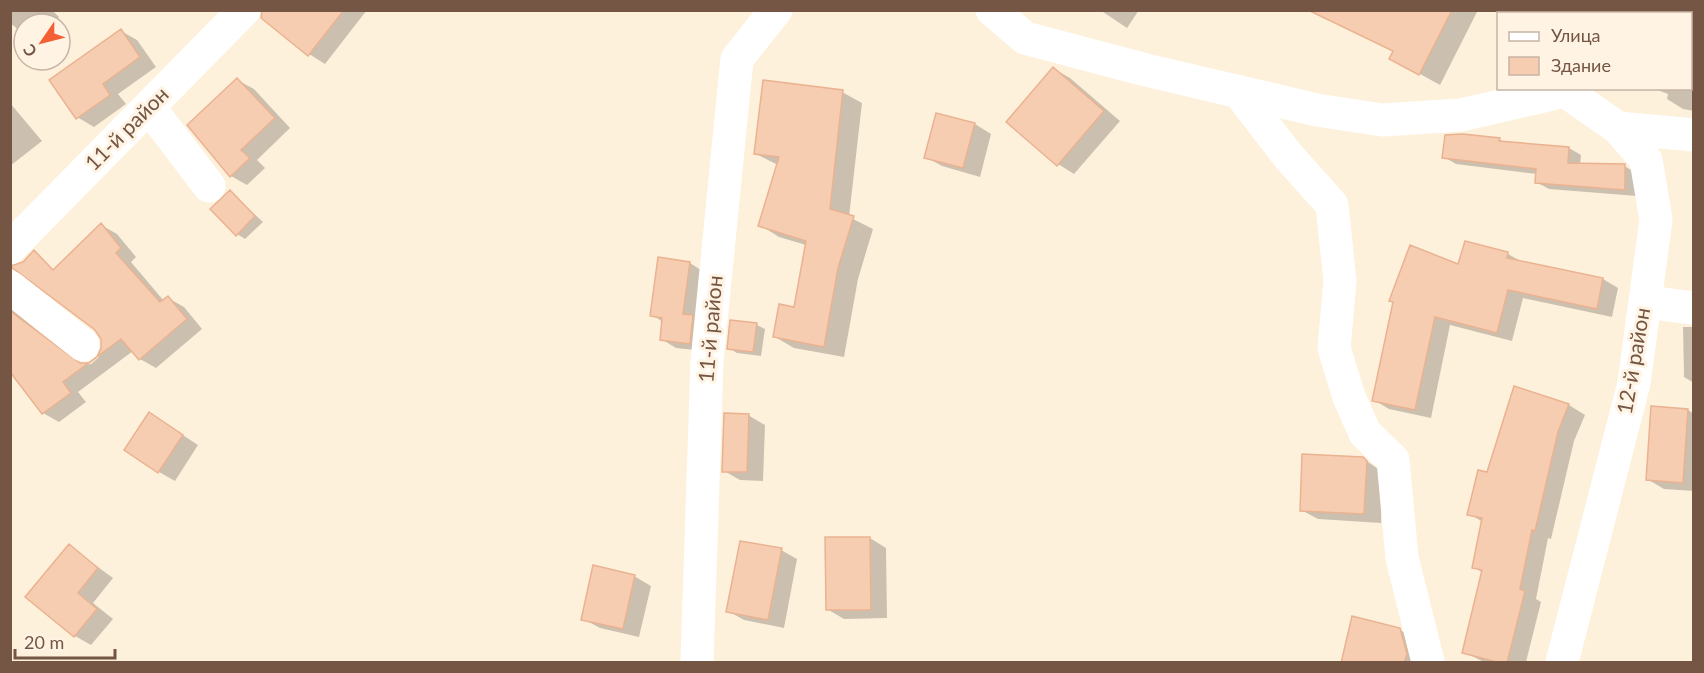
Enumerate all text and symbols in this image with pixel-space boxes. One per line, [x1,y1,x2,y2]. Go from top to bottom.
north arrow [12,12,72,72]
legend [1497,12,1692,90]
text: Улица [1551,24,1601,46]
text: С [18,41,40,61]
text: Здание [1551,54,1611,76]
street label: 11-й район [79,81,173,175]
street label: 11-й район [692,274,727,384]
street label: 12-й район [1611,306,1654,416]
scale bar [15,622,116,660]
text: 20 m [24,631,64,653]

